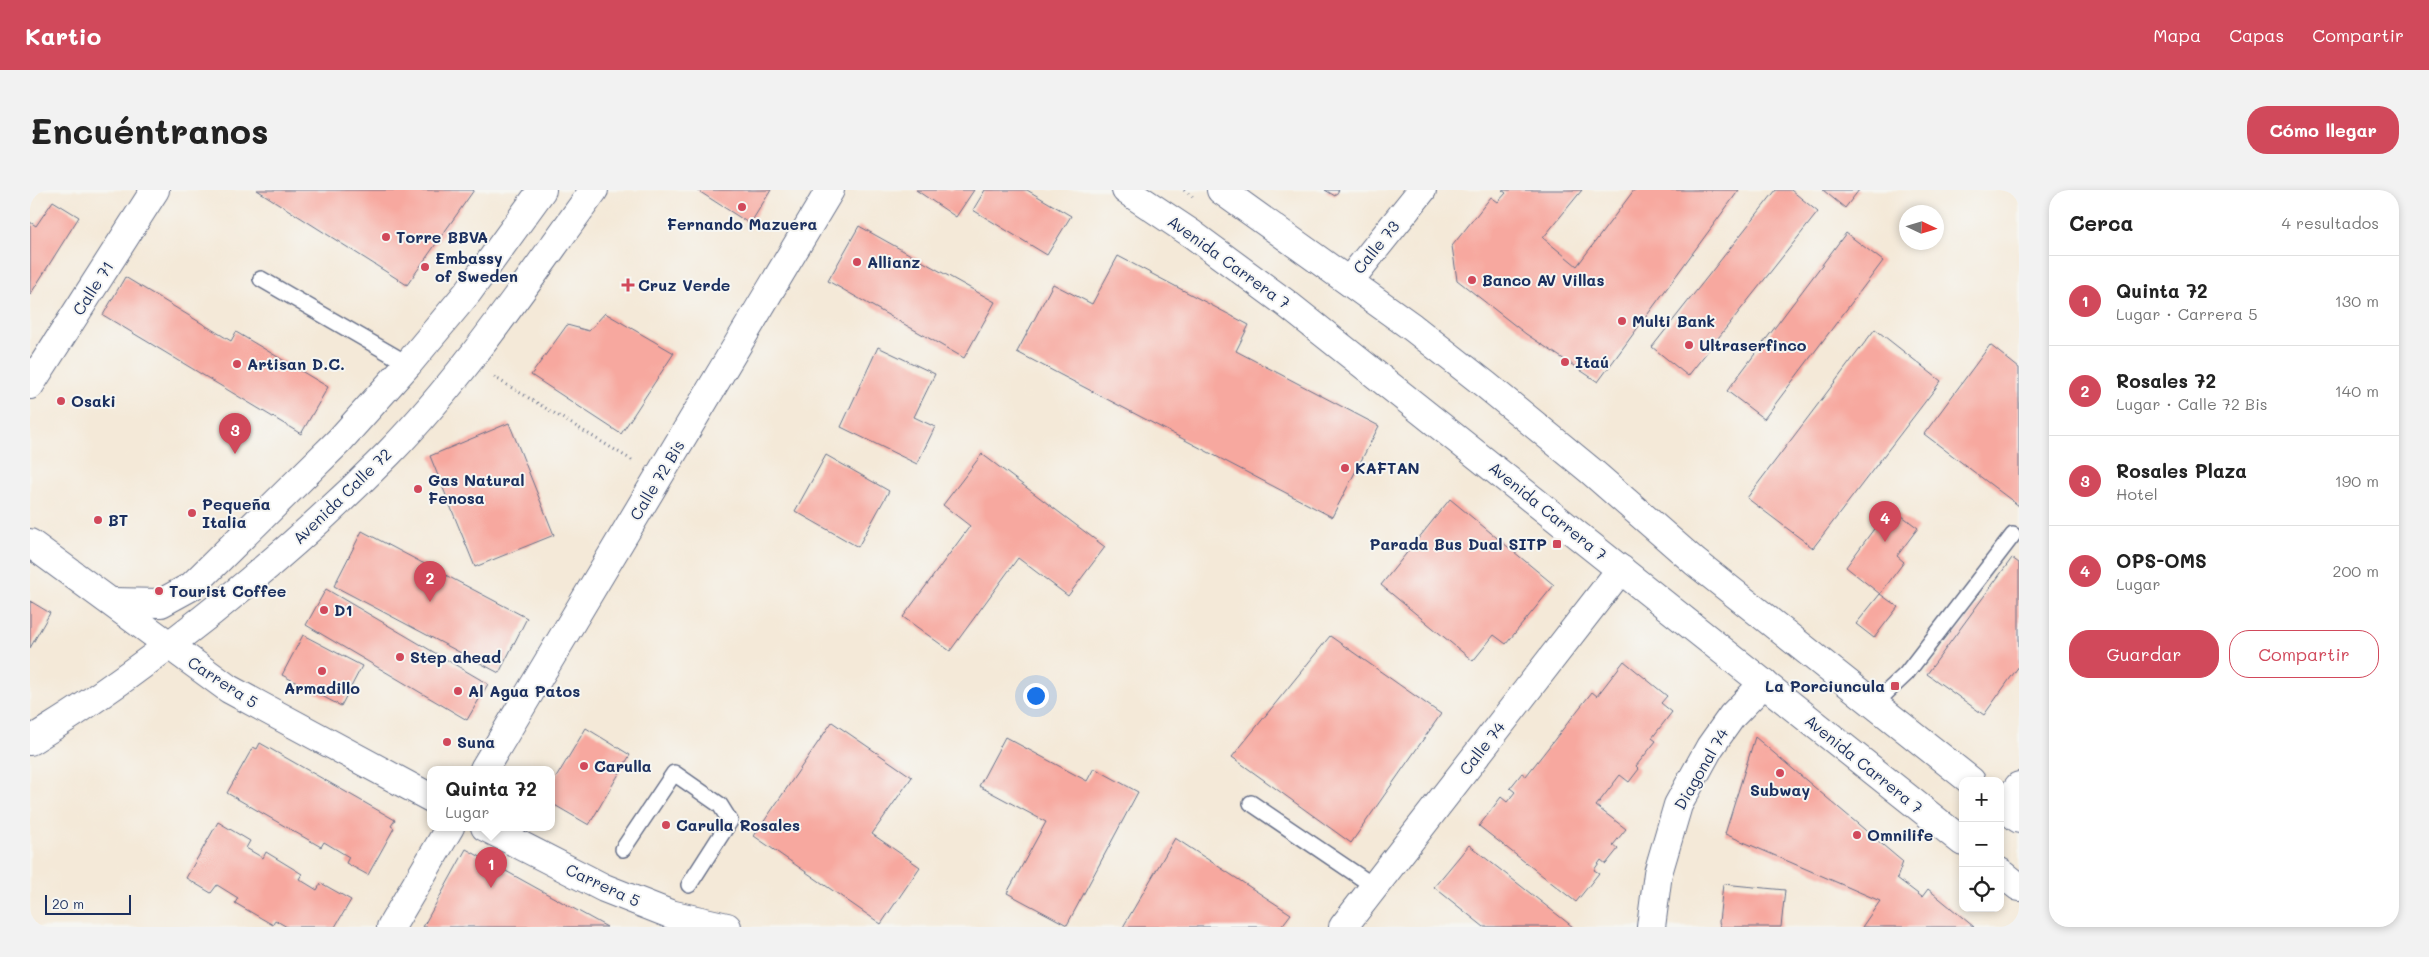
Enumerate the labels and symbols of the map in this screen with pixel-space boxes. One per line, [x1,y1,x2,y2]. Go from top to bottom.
marker: Fernando Mazuera [736,201,748,213]
north arrow [1899,205,1944,250]
street label: Avenida Carrera 7 [1164,210,1295,313]
place label: Fernando Mazuera [667,213,817,234]
street label: Calle 73 [1348,216,1404,278]
place label: Torre BBVA [396,226,488,247]
marker: Torre BBVA [380,231,392,243]
place label: Embassy of Sweden [435,247,518,286]
place label: Allianz [867,251,920,272]
marker: Allianz [851,256,863,268]
street label: Calle 71 [67,257,118,319]
marker: Embassy of Sweden [419,261,431,273]
place label: Banco AV Villas [1482,269,1604,290]
place label: Cruz Verde [638,274,730,295]
marker: Banco AV Villas [1466,274,1478,286]
marker: Cruz Verde [622,279,634,291]
place label: Multi Bank [1632,310,1715,331]
marker: Multi Bank [1616,315,1628,327]
place label: Ultraserfinco [1699,334,1807,355]
marker: Ultraserfinco [1683,339,1695,351]
place label: Itaú [1575,351,1609,372]
place label: Artisan D.C. [247,353,345,374]
marker: Itaú [1559,356,1571,368]
marker: Artisan D.C. [231,358,243,370]
place label: Osaki [71,390,116,411]
marker: Osaki [55,395,67,407]
pin: 3 [219,413,251,454]
street label: Calle 72 Bis [624,436,689,524]
street label: Avenida Calle 72 [288,443,395,548]
street label: Avenida Carrera 7 [1485,456,1612,565]
place label: KAFTAN [1355,457,1420,478]
marker: KAFTAN [1339,462,1351,474]
place label: Gas Natural Fenosa [428,469,525,508]
marker: Gas Natural Fenosa [412,483,424,495]
place label: Pequeña Italia [202,493,271,532]
pin: 4 [1869,501,1901,542]
marker: Pequeña Italia [186,507,198,519]
place label: BT [108,509,128,530]
marker: BT [92,514,104,526]
place label: Parada Bus Dual SITP [1369,533,1547,554]
marker: Parada Bus Dual SITP [1551,538,1563,550]
pin: 2 [414,561,446,602]
place label: Tourist Coffee [169,580,286,601]
marker: Tourist Coffee [153,585,165,597]
place label: D1 [334,599,353,620]
marker: D1 [318,604,330,616]
place label: Step ahead [410,646,501,667]
street label: Carrera 5 [184,651,262,712]
marker: Step ahead [394,651,406,663]
marker: Armadillo [316,665,328,677]
place label: La Porciuncula [1765,675,1885,696]
place label: Armadillo [284,677,360,698]
place label: Al Agua Patos [468,680,580,701]
marker: La Porciuncula [1889,680,1901,692]
your location [1023,683,1049,709]
marker: Al Agua Patos [452,685,464,697]
street label: Avenida Carrera 7 [1801,709,1928,818]
street label: Calle 74 [1454,716,1510,779]
street label: Diagonal 74 [1669,724,1733,813]
place label: Suna [457,731,495,752]
marker: Suna [441,736,453,748]
place label: Carulla [594,755,652,776]
marker: Carulla [578,760,590,772]
marker: Subway [1774,767,1786,779]
place label: Subway [1750,779,1810,800]
place label: Carulla Rosales [676,814,800,835]
marker: Carulla Rosales [660,819,672,831]
place label: Omnilife [1867,824,1933,845]
marker: Omnilife [1851,829,1863,841]
pin: 1 [475,847,507,888]
street label: Carrera 5 [563,858,644,911]
scale bar [45,892,131,915]

